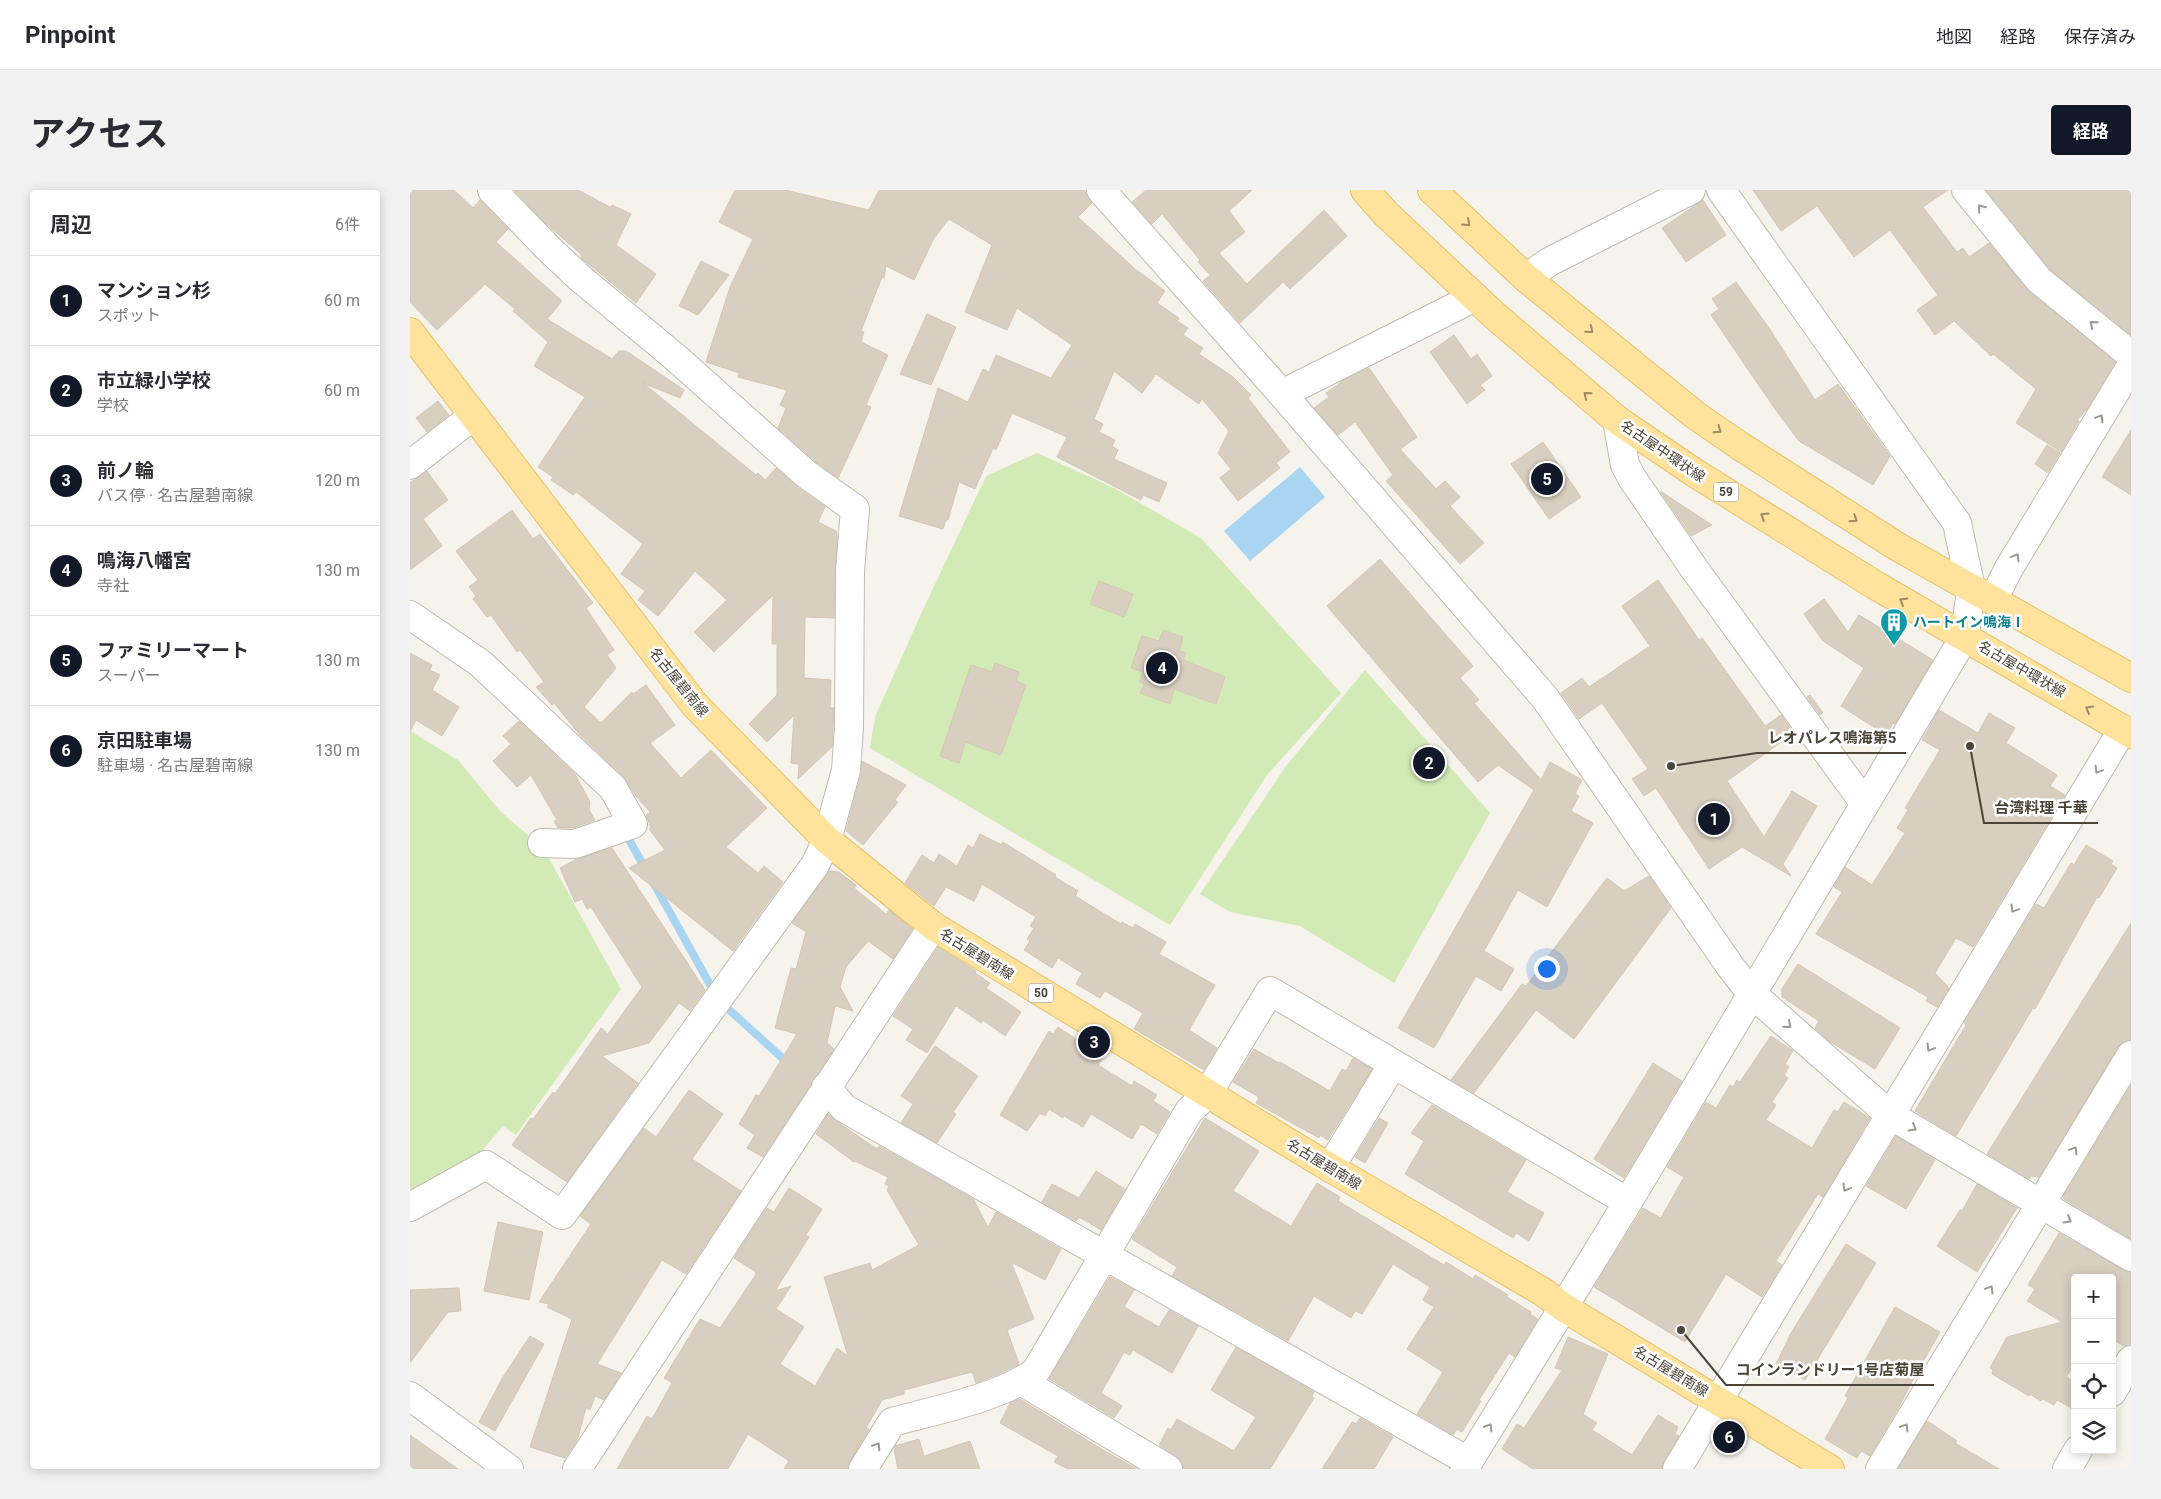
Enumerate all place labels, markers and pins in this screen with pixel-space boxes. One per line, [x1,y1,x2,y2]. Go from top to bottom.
pin: 5 [1531,460,1563,498]
building icon: ハートイン鳴海Ⅰ [1879,607,1909,646]
place label: ハートイン鳴海Ⅰ [1913,614,2025,630]
pin: 4 [1146,649,1178,687]
callout: レオパレス鳴海第5 [1757,723,1906,753]
pin: 2 [1413,744,1445,782]
callout: 台湾料理 千華 [1984,793,2098,823]
pin: 1 [1698,800,1730,838]
pin: 3 [1078,1023,1110,1061]
callout: コインランドリー1号店菊屋 [1726,1355,1934,1385]
pin: 6 [1713,1418,1745,1456]

